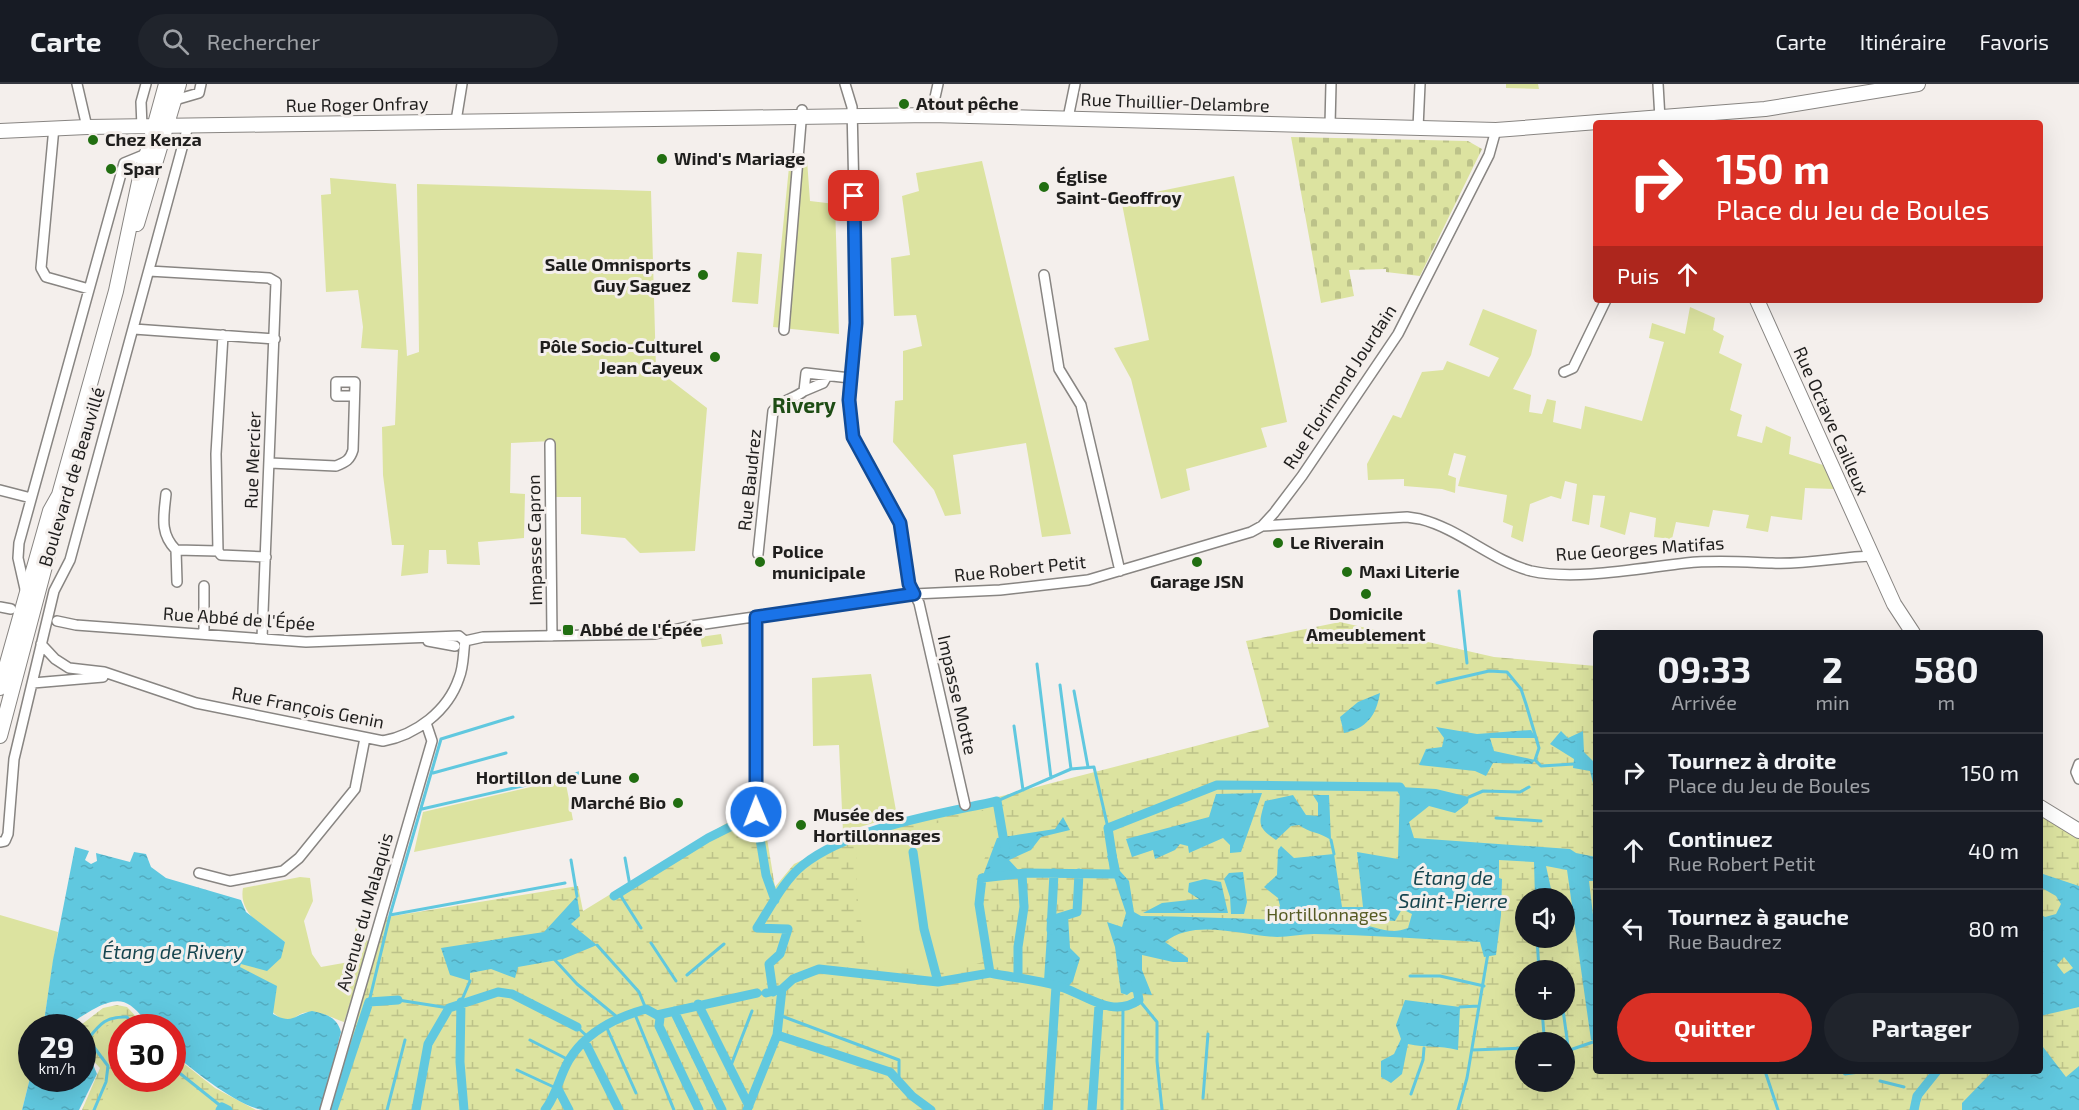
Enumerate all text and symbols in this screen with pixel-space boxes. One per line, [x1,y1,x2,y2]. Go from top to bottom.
search box [138,14,558,68]
text: Carte [30,24,102,58]
icon: search [159,25,192,58]
text: Rechercher [207,28,320,54]
text: Carte [1775,29,1827,54]
text: Itinéraire [1860,29,1946,54]
text: Favoris [1979,29,2049,54]
street label: Rue Thuillier-Delambre [1080,88,1270,116]
street label: Rue Roger Onfray [285,92,429,116]
place label: Atout pêche [916,92,1019,114]
marker: Atout pêche [897,97,911,111]
place label: Chez Kenza [105,128,202,150]
marker: Chez Kenza [86,133,100,147]
text: 150 m [1716,142,1830,192]
icon: right [1617,144,1695,222]
place label: Wind's Mariage [674,147,806,169]
marker: Wind's Mariage [655,152,669,166]
place label: Spar [123,157,163,179]
marker: Spar [104,162,118,176]
place label: Église Saint-Geoffroy [1056,165,1182,208]
pin [828,170,879,221]
icon: arrive [837,179,870,212]
marker: Église Saint-Geoffroy [1037,180,1051,194]
text: Place du Jeu de Boules [1716,193,1989,225]
place label: Salle Omnisports Guy Saguez [545,253,691,296]
icon: ahead [1671,258,1704,291]
text: Puis [1617,262,1659,288]
marker: Salle Omnisports Guy Saguez [696,268,710,282]
street label: Rue Florimond Jourdain [1278,300,1400,473]
place label: Pôle Socio-Culturel Jean Cayeux [539,335,704,378]
street label: Rue Octave Cailleux [1789,343,1875,499]
marker: Pôle Socio-Culturel Jean Cayeux [708,350,722,364]
street label: Boulevard de Beauvillé [33,384,109,569]
district label: Rivery [772,392,836,418]
street label: Rue Mercier [239,411,265,509]
street label: Rue Baudrez [733,428,765,532]
street label: Impasse Capron [522,474,546,606]
place label: Le Riverain [1290,531,1384,553]
street label: Rue Georges Matifas [1555,531,1725,565]
marker: Le Riverain [1271,536,1285,550]
place label: Police municipale [772,540,866,583]
street label: Rue Robert Petit [953,550,1087,586]
marker: Police municipale [753,555,767,569]
marker: Garage JSN [1190,555,1204,569]
place label: Maxi Literie [1359,560,1460,582]
marker: Maxi Literie [1340,565,1354,579]
place label: Garage JSN [1150,570,1244,592]
marker: Domicile Ameublement [1359,587,1373,601]
street label: Rue Abbé de l'Épée [162,602,316,634]
place label: Domicile Ameublement [1306,602,1426,645]
place label: Abbé de l'Épée [580,618,703,640]
marker: Abbé de l'Épée [561,623,575,637]
street label: Impasse Motte [934,633,982,757]
text: 09:33 [1657,647,1751,690]
text: 2 [1822,647,1843,690]
text: 580 [1914,647,1979,690]
street label: Rue François Genin [230,681,386,734]
text: Arrivée [1672,690,1737,714]
text: min [1815,690,1850,714]
text: m [1938,690,1955,714]
text: Tournez à droite [1668,747,1837,773]
icon: right [1617,756,1650,789]
text: 150 m [1961,759,2019,785]
place label: Hortillon de Lune [476,766,622,788]
marker: Hortillon de Lune [627,771,641,785]
text: Place du Jeu de Boules [1668,773,1871,797]
position arrow [724,780,788,844]
place label: Marché Bio [571,791,666,813]
marker: Marché Bio [671,796,685,810]
place label: Musée des Hortillonnages [813,803,940,846]
marker: Musée des Hortillonnages [794,818,808,832]
text: Continuez [1668,825,1772,851]
street label: Avenue du Malaquis [331,830,397,994]
icon: ahead [1617,834,1650,867]
text: 40 m [1968,837,2019,863]
text: Rue Robert Petit [1668,851,1815,875]
water label: Étang de Saint-Pierre [1398,865,1508,912]
map controls [1515,888,1575,1092]
button: sound [1515,888,1575,948]
park label: Hortillonnages [1266,903,1388,925]
text: Tournez à gauche [1668,903,1849,929]
icon: left [1617,912,1650,945]
text: 80 m [1968,915,2019,941]
text: Rue Baudrez [1668,929,1782,953]
water label: Étang de Rivery [102,939,244,964]
button: + [1515,960,1575,1020]
button: Quitter [1617,993,1812,1062]
button: Partager [1824,993,2019,1062]
speed limit sign: 30 [108,1014,186,1092]
text: 29 [39,1028,75,1064]
button: − [1515,1032,1575,1092]
text: km/h [38,1059,76,1077]

